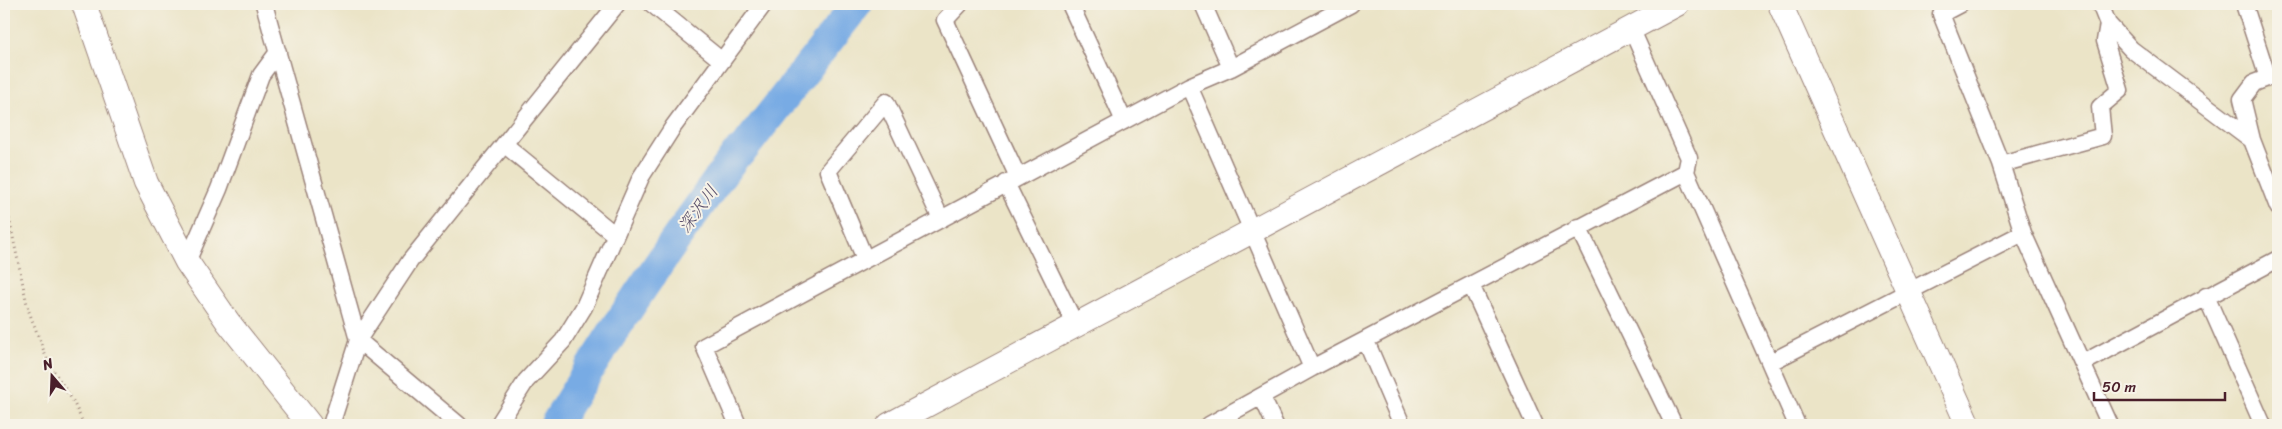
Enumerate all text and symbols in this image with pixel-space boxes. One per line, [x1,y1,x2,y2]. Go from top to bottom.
water label: 深沢川 [669,178,727,240]
text: N [38,351,57,378]
north arrow [28,352,78,402]
scale bar [2094,369,2226,401]
text: 50 m [2102,374,2137,400]

